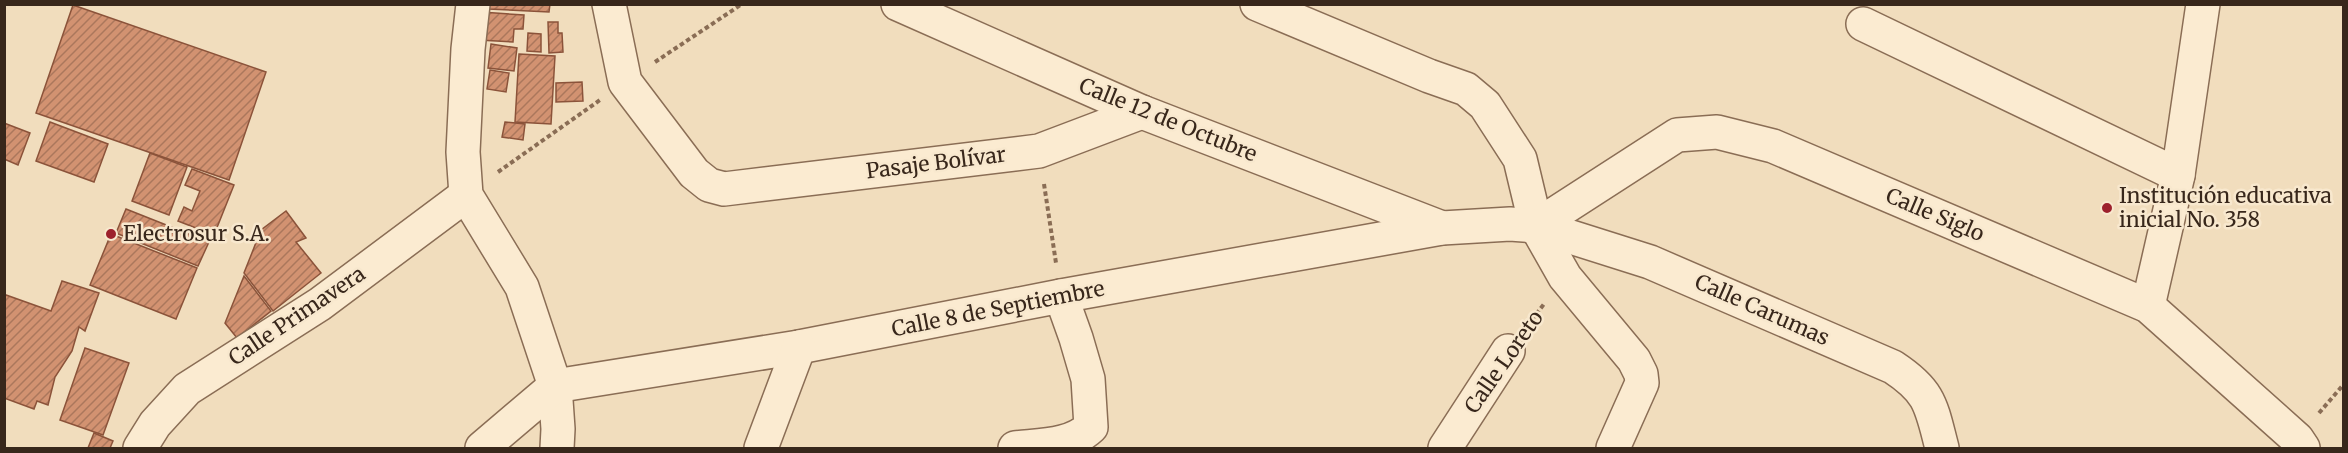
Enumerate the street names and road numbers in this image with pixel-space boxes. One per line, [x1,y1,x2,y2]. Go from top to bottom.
street label: Calle 12 de Octubre [1075,72,1261,168]
street label: Pasaje Bolívar [864,141,1007,184]
street label: Calle Siglo [1882,182,1988,247]
street label: Calle Primavera [223,260,370,371]
street label: Calle Carumas [1691,268,1834,351]
street label: Calle 8 de Septiembre [889,275,1107,342]
street label: Calle Loreto [1458,305,1549,418]

